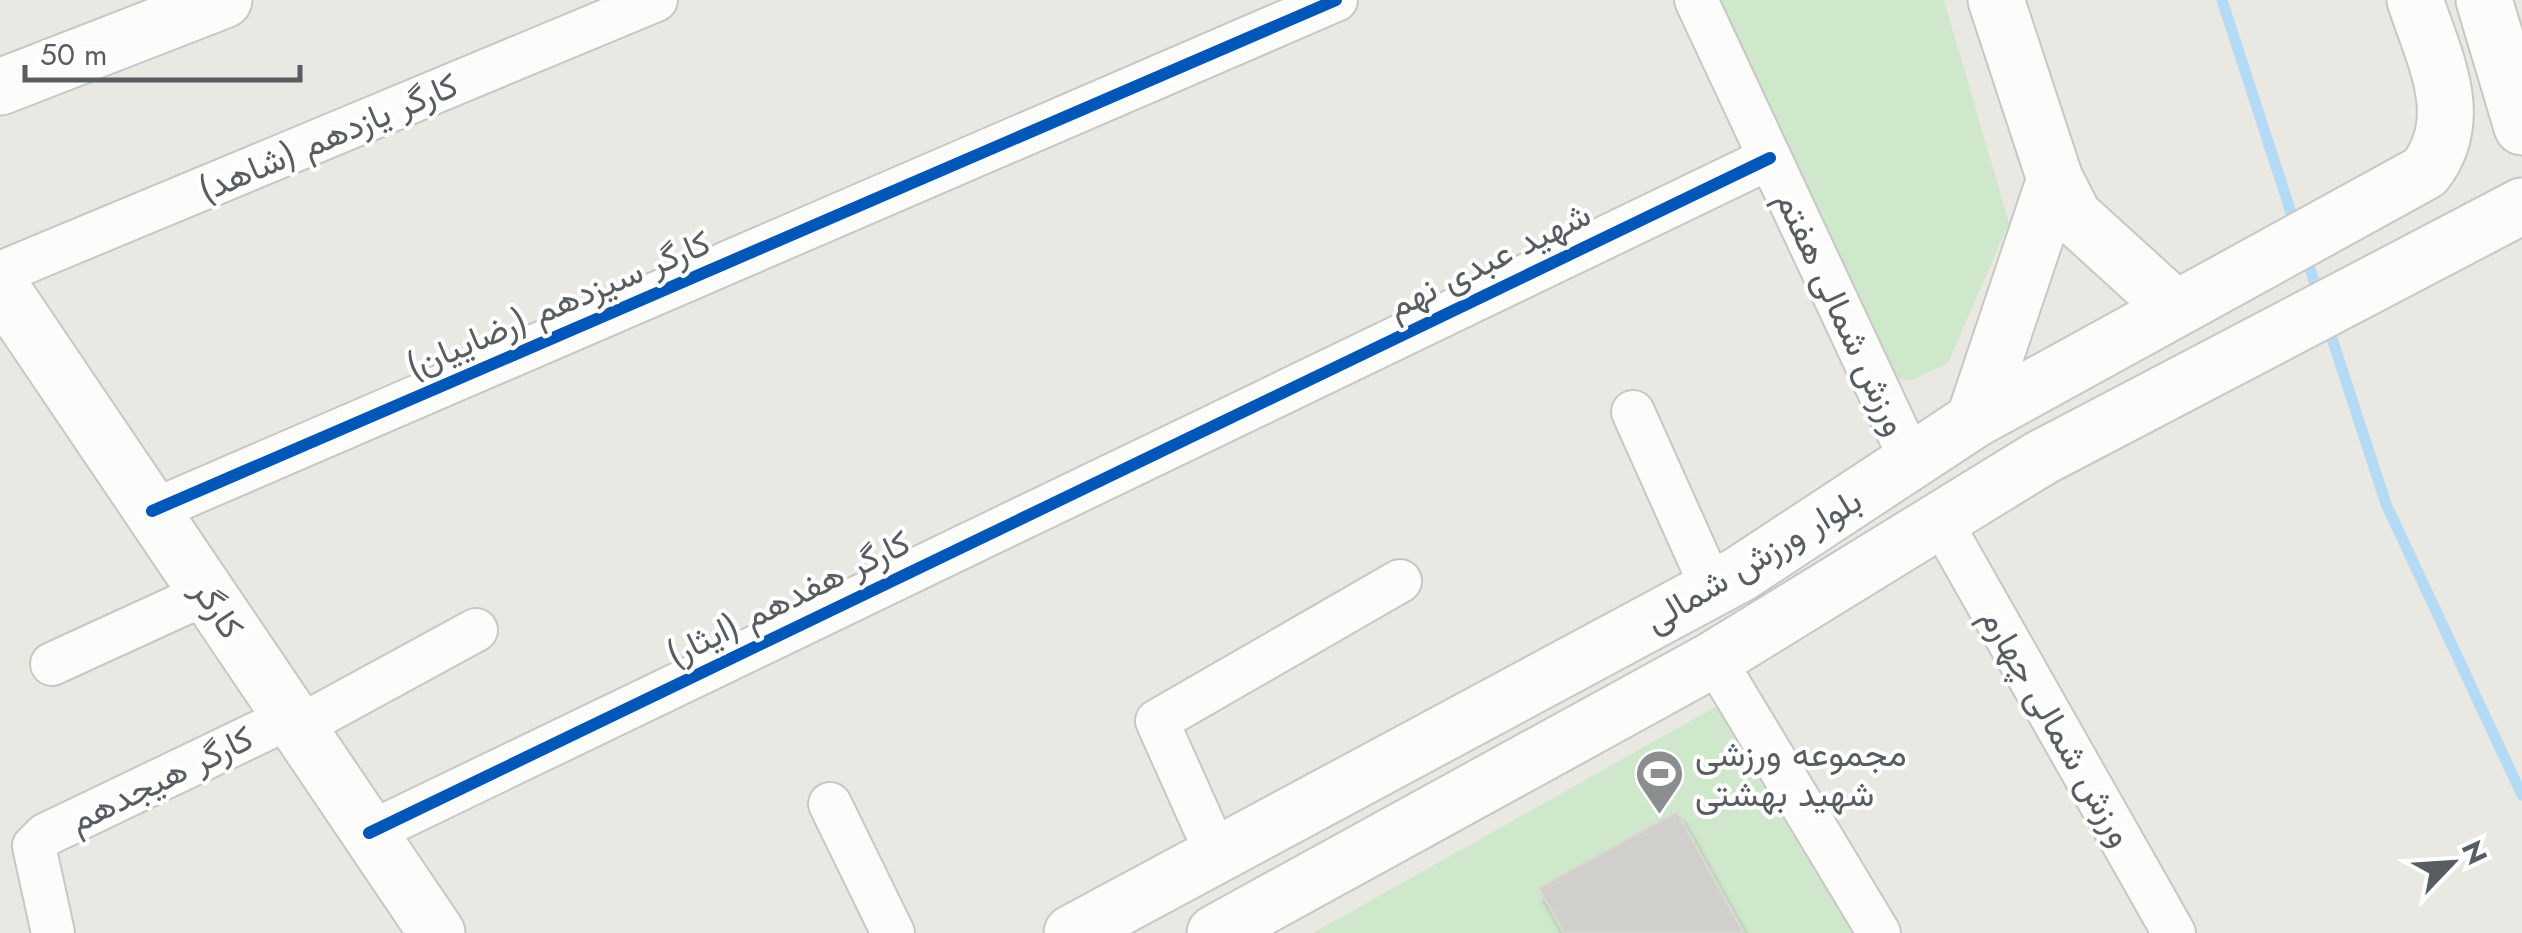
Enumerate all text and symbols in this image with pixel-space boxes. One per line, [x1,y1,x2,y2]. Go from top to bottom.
scale bar [25,20,300,82]
text: 50 m [40,33,107,76]
street label: کارگر یازدهم (شاهد) [191,60,465,214]
street label: ورزش شمالی هفتم [1763,182,1921,444]
street label: شهید عبدی نهم [1379,189,1599,331]
street label: کارگر سیزدهم (رضاییان) [398,217,718,391]
street label: بلوار ورزش شمالی [1635,475,1871,645]
street label: کارگر هفدهم (ایثار) [658,517,918,679]
street label: کارگر [179,568,256,649]
street label: ورزش شمالی چهارم [1968,598,2146,856]
street label: کارگر هیجدهم [61,713,261,845]
place label: مجموعه ورزشی شهید بهشتی [1695,729,1907,819]
sports icon: مجموعه ورزشی شهید بهشتی [1634,748,1686,816]
north arrow [2402,813,2502,913]
text: N [2451,834,2497,871]

